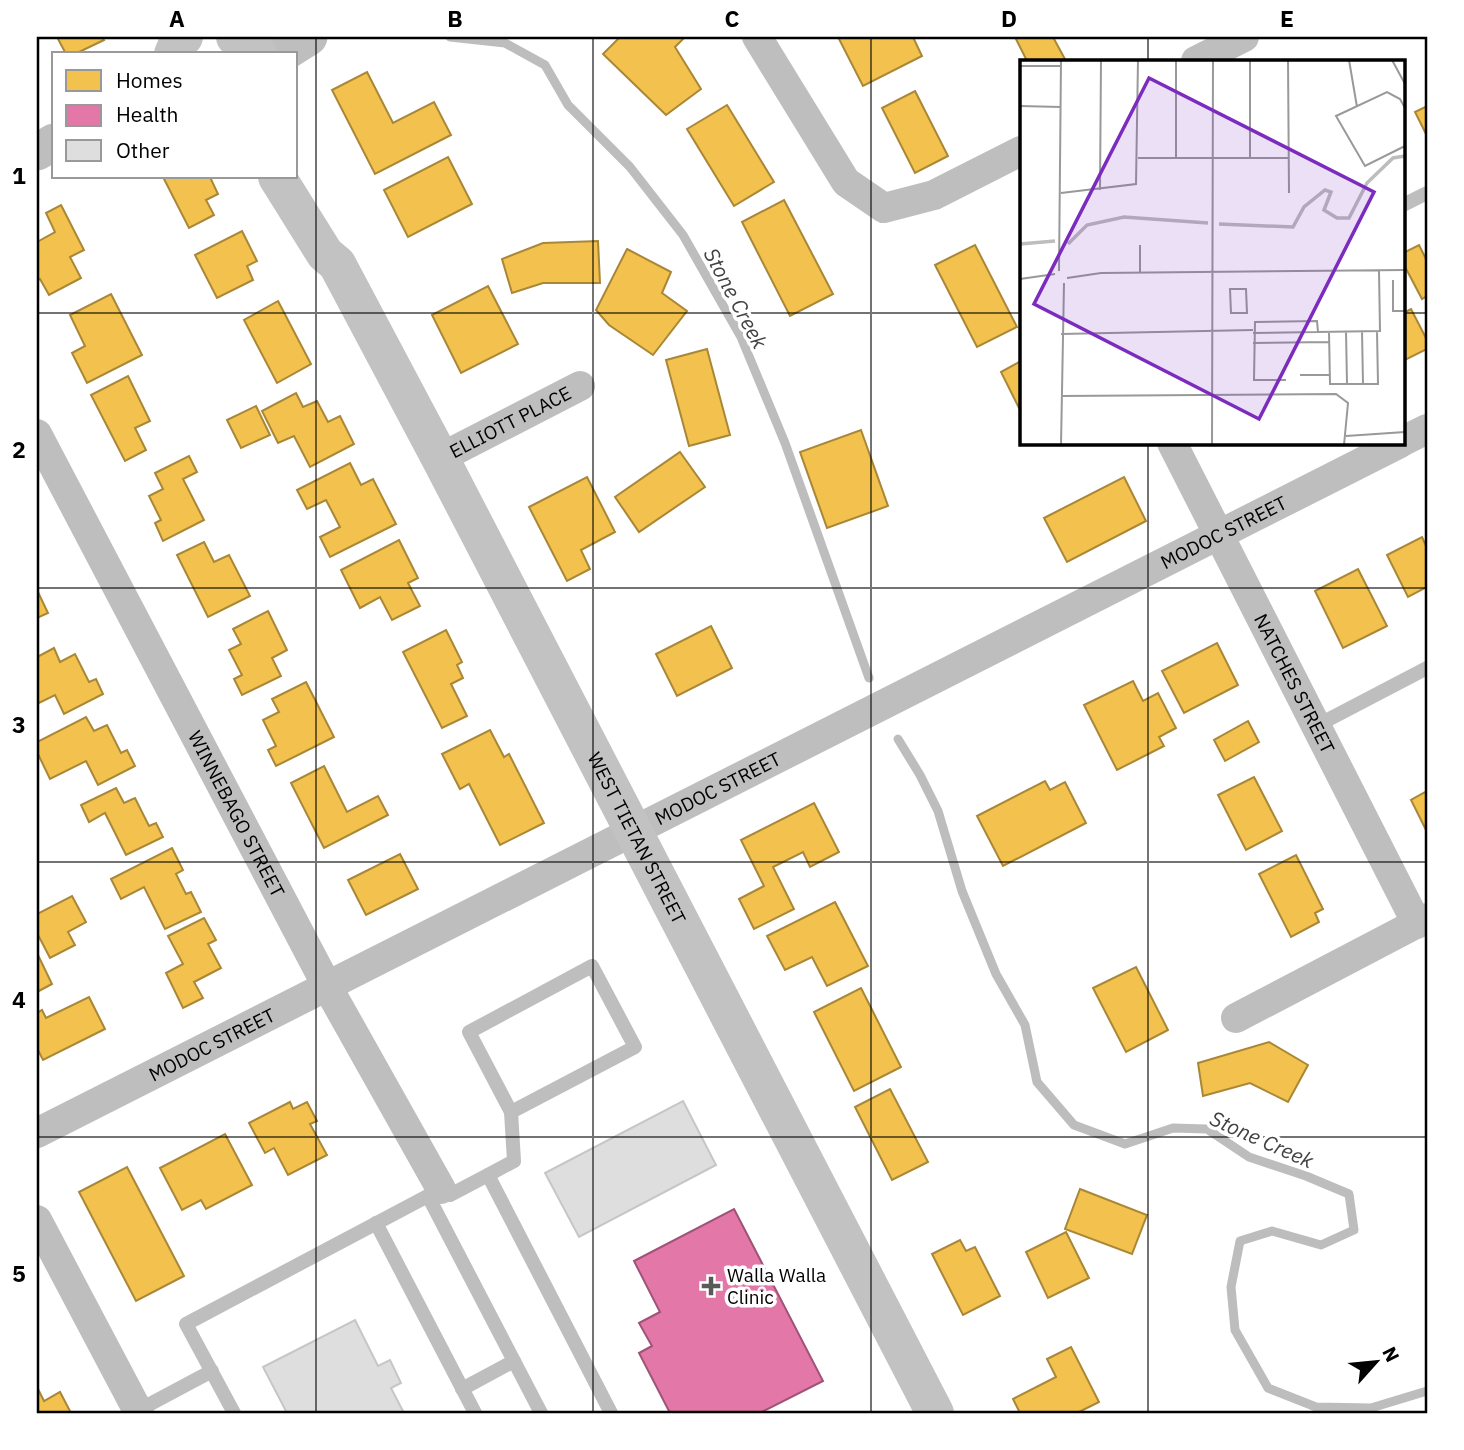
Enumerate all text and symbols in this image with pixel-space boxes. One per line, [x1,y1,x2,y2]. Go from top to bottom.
text: A [169,3,185,33]
text: B [447,3,463,33]
text: C [725,3,740,33]
text: D [1001,3,1017,33]
text: E [1280,3,1294,33]
legend [52,52,298,178]
inset map [1020,60,1404,444]
text: Homes [116,66,183,94]
text: Health [116,100,179,128]
text: Other [116,136,170,164]
text: 1 [12,160,26,190]
water label: Stone Creek [698,243,775,354]
street label: ELLIOTT PLACE [445,381,575,463]
text: 2 [12,434,26,464]
street label: MODOC STREET [1157,490,1291,574]
street label: NATCHES STREET [1249,610,1340,758]
text: 3 [12,709,26,739]
street label: WINNEBAGO STREET [183,726,290,901]
street label: MODOC STREET [651,746,785,830]
street label: WEST TIETAN STREET [583,748,691,928]
text: 4 [12,984,26,1014]
street label: MODOC STREET [145,1002,279,1086]
water label: Stone Creek [1206,1104,1319,1175]
text: 5 [12,1258,26,1288]
place label: Walla Walla Clinic [727,1263,826,1309]
marker: Walla Walla Clinic [701,1276,721,1296]
north arrow [1342,1328,1412,1398]
text: N [1377,1343,1405,1366]

